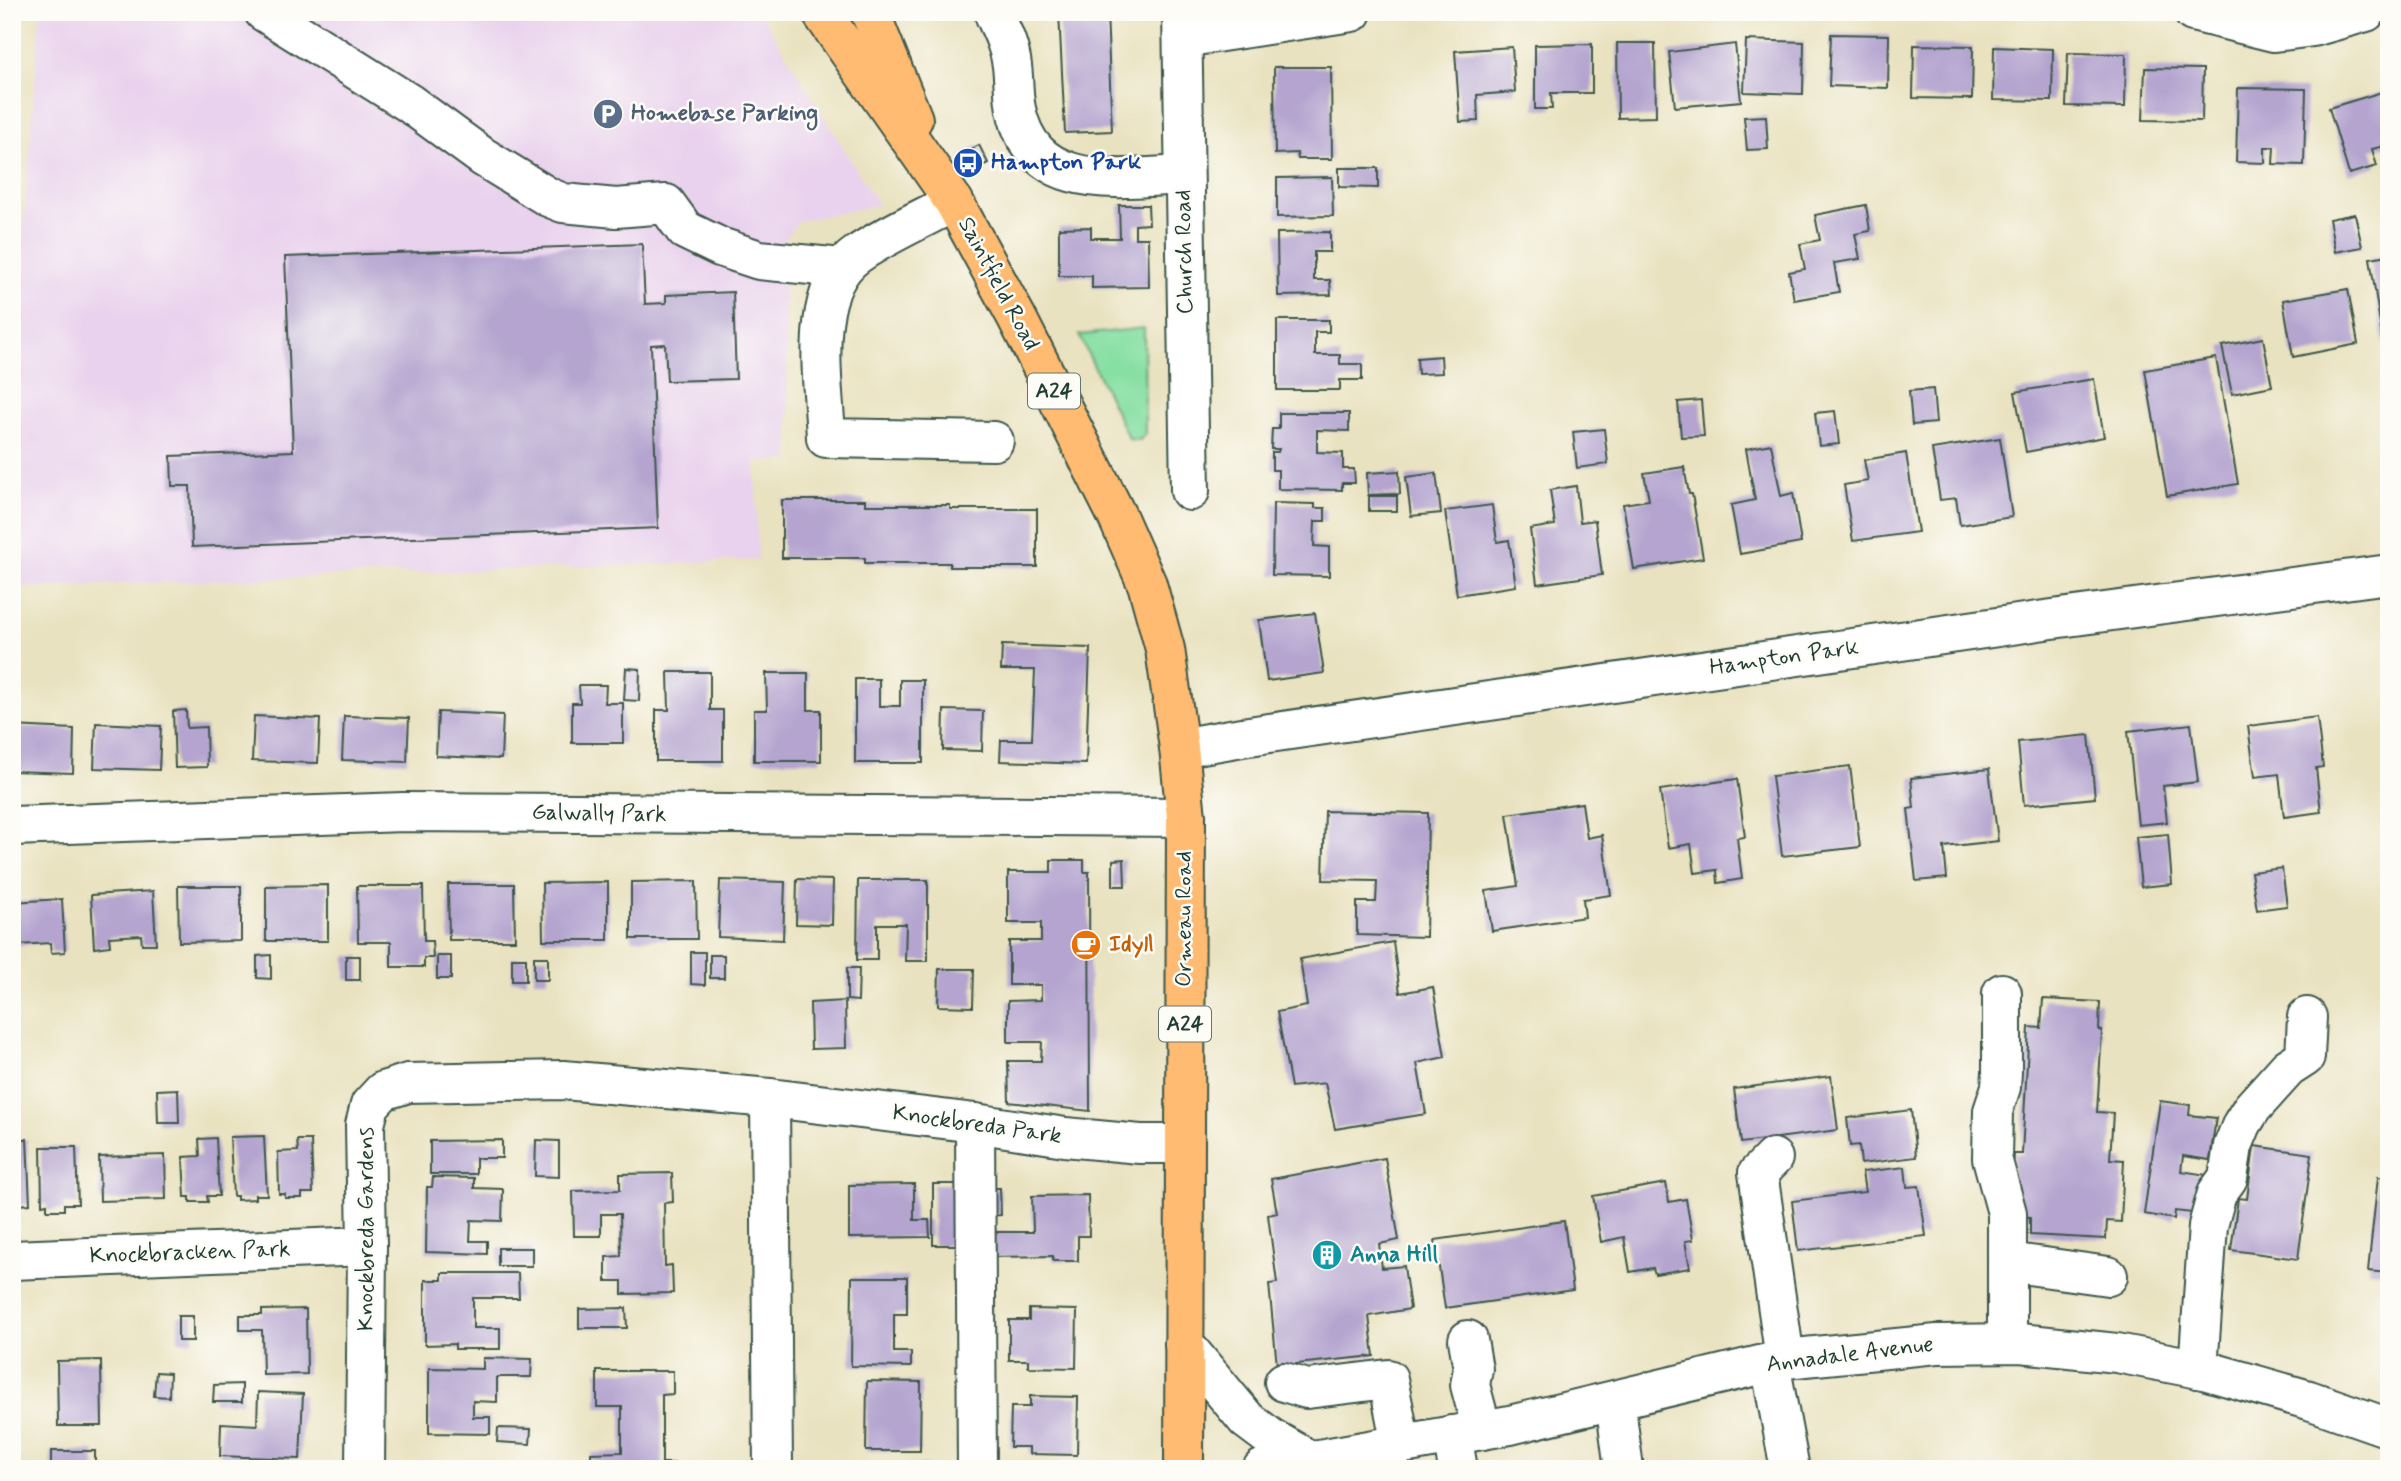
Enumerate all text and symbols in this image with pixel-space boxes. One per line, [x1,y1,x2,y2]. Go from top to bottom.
parking icon: Homebase Parking [591,97,625,131]
place label: Homebase Parking [631,99,818,131]
bus stop icon: Hampton Park [951,146,985,180]
place label: Hampton Park [991,148,1141,178]
street label: Church Road [1169,189,1201,315]
street label: Saintfield Road [950,212,1046,356]
road number: A24 [1028,374,1080,408]
street label: Hampton Park [1707,633,1861,683]
street label: Galwally Park [531,798,667,830]
street label: Ormeau Road [1170,851,1200,987]
cafe icon: Idyll [1069,928,1103,962]
place label: Idyll [1109,930,1154,960]
road number: A24 [1159,1006,1211,1042]
street label: Knockbreda Park [890,1098,1064,1152]
street label: Knockbreda Gardens [352,1127,382,1331]
street label: Knockbracken Park [89,1234,291,1272]
building icon: Anna Hill [1310,1238,1344,1272]
place label: Anna Hill [1350,1240,1438,1270]
street label: Annadale Avenue [1765,1330,1935,1380]

